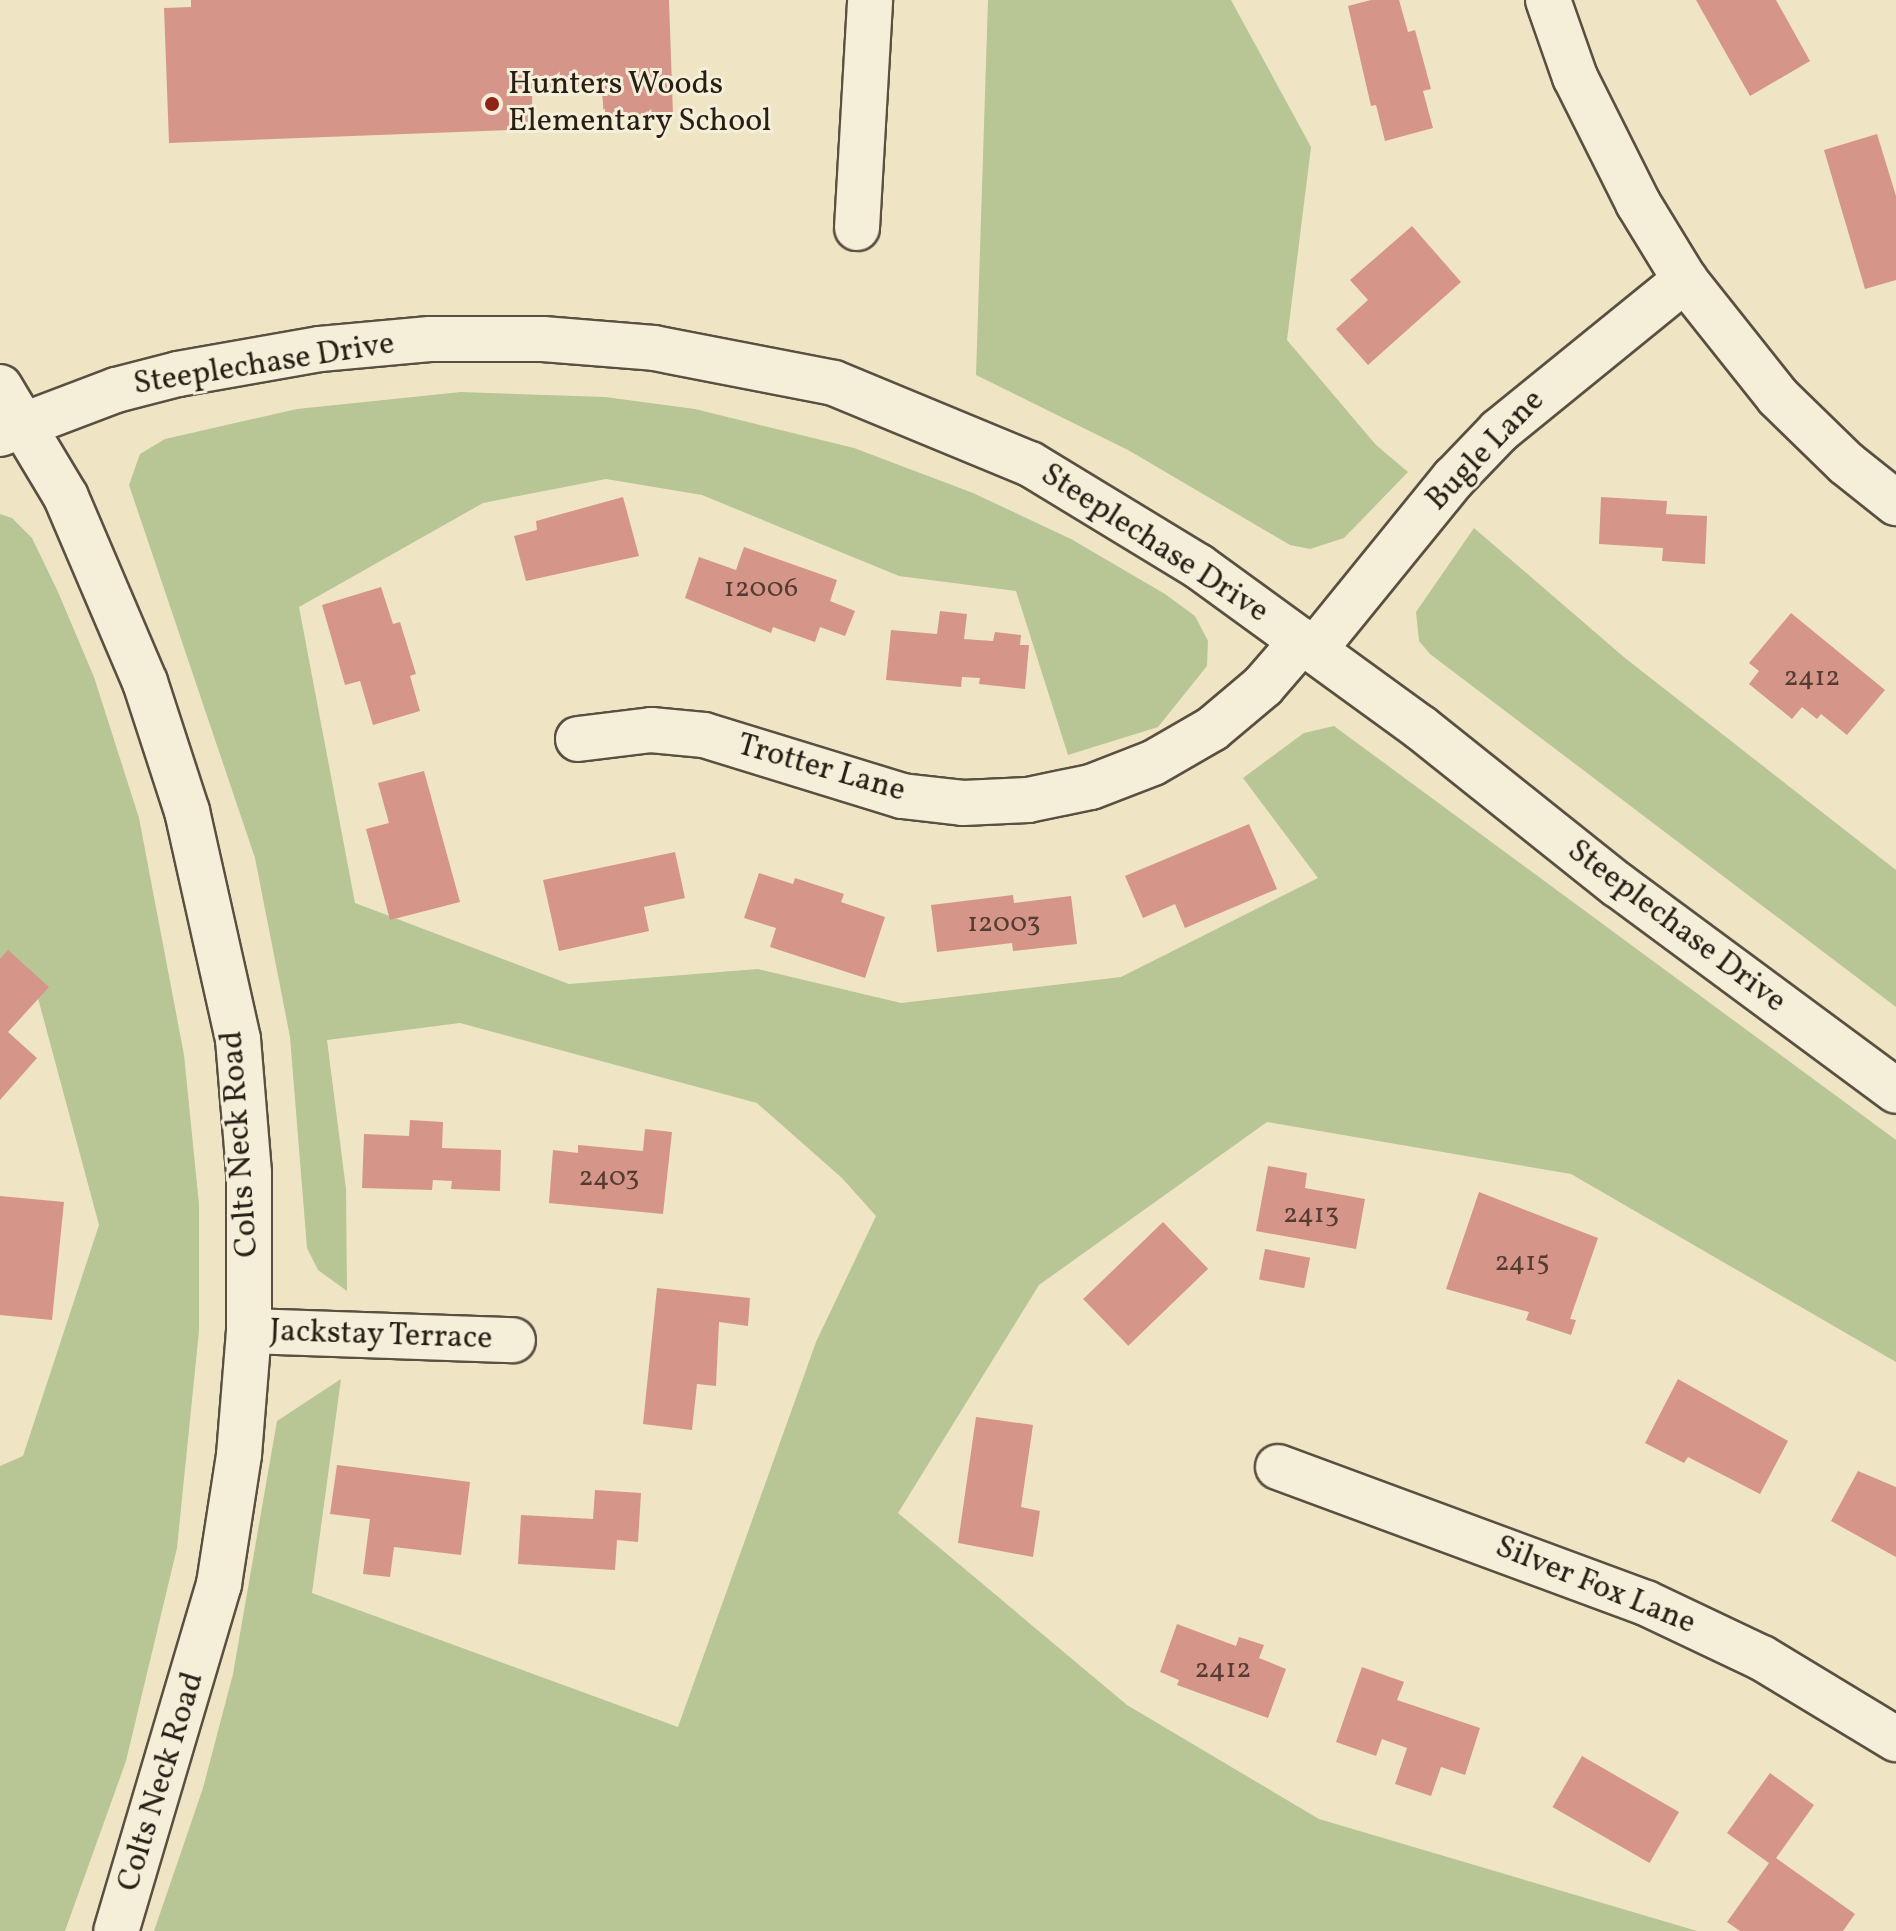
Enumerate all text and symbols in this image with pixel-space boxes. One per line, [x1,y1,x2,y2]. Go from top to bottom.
place label: Hunters Woods Elementary School [508,67,772,142]
marker: Hunters Woods Elementary School [483,95,501,113]
street label: Steeplechase Drive [131,325,397,405]
street label: Bugle Lane [1419,382,1553,520]
street label: Steeplechase Drive [1033,456,1275,632]
house number: 12006 [724,572,798,606]
house number: 2412 [1784,661,1840,695]
street label: Trotter Lane [733,727,909,811]
street label: Steeplechase Drive [1559,832,1793,1022]
house number: 12003 [967,907,1041,941]
street label: Colts Neck Road [214,1029,268,1259]
house number: 2403 [579,1161,639,1195]
house number: 2413 [1283,1198,1339,1232]
house number: 2415 [1494,1246,1550,1280]
street label: Jackstay Terrace [268,1313,494,1359]
street label: Silver Fox Lane [1489,1528,1701,1644]
house number: 2412 [1195,1653,1251,1687]
street label: Colts Neck Road [110,1668,214,1896]

